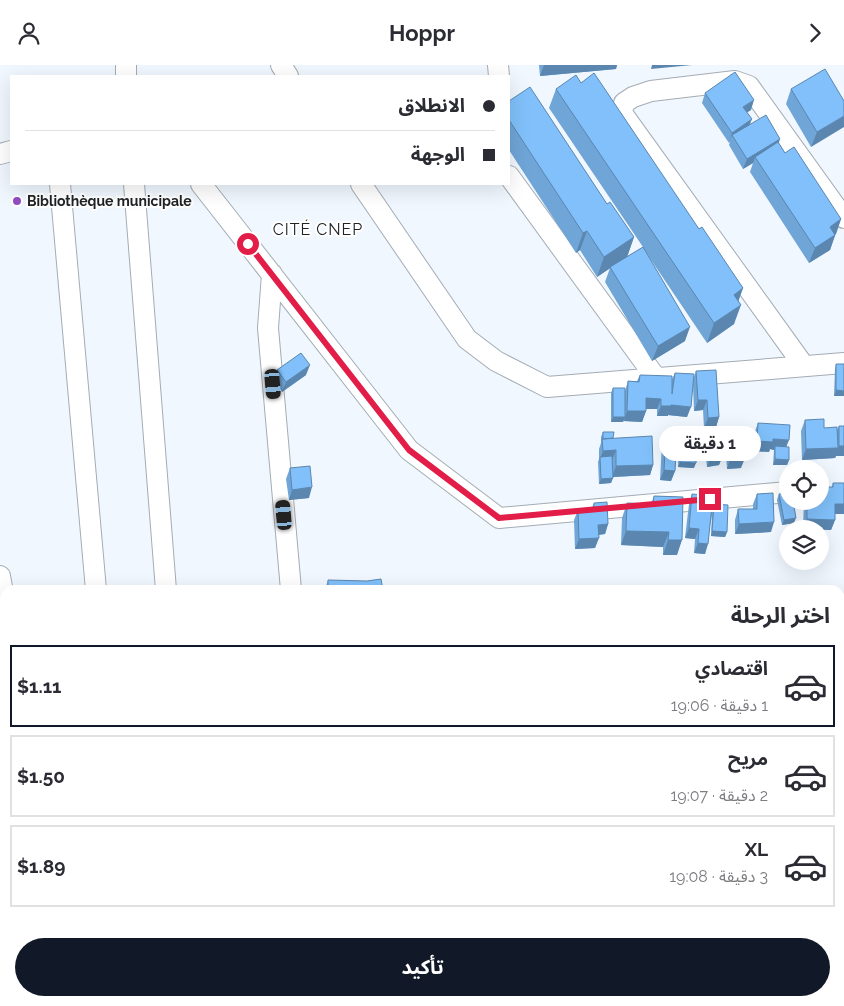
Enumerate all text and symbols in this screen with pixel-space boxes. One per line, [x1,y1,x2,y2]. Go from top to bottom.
icon: person [15,19,43,47]
icon: forward [801,19,829,47]
text: Hoppr [389,20,455,46]
text: الانطلاق [399,94,465,116]
text: الوجهة [411,143,465,165]
place label: Bibliothèque municipale [27,193,192,209]
marker: Bibliothèque municipale [11,195,23,207]
district label: CITÉ CNEP [273,219,363,239]
route start [237,233,259,255]
car [264,368,281,400]
callout: 1 دقيقة [659,427,761,461]
text: 1 دقيقة [684,434,736,453]
map controls [779,460,829,570]
button: locate [779,460,829,510]
route end [699,488,721,510]
car [275,499,292,531]
button: layers [779,520,829,570]
text: اختر الرحلة [731,602,830,628]
text: اقتصادي [695,657,768,679]
icon: car [783,664,828,709]
text: $1.11 [17,675,61,697]
text: 1 دقيقة · 19:06 [671,696,768,715]
text: مريح [728,747,768,769]
icon: car [783,754,828,799]
text: $1.50 [17,765,65,787]
text: 2 دقيقة · 19:07 [670,786,768,805]
text: XL [745,838,768,860]
icon: car [783,844,828,889]
text: $1.89 [17,855,65,877]
text: 3 دقيقة · 19:08 [669,867,768,886]
button: تأكيد [15,938,830,996]

